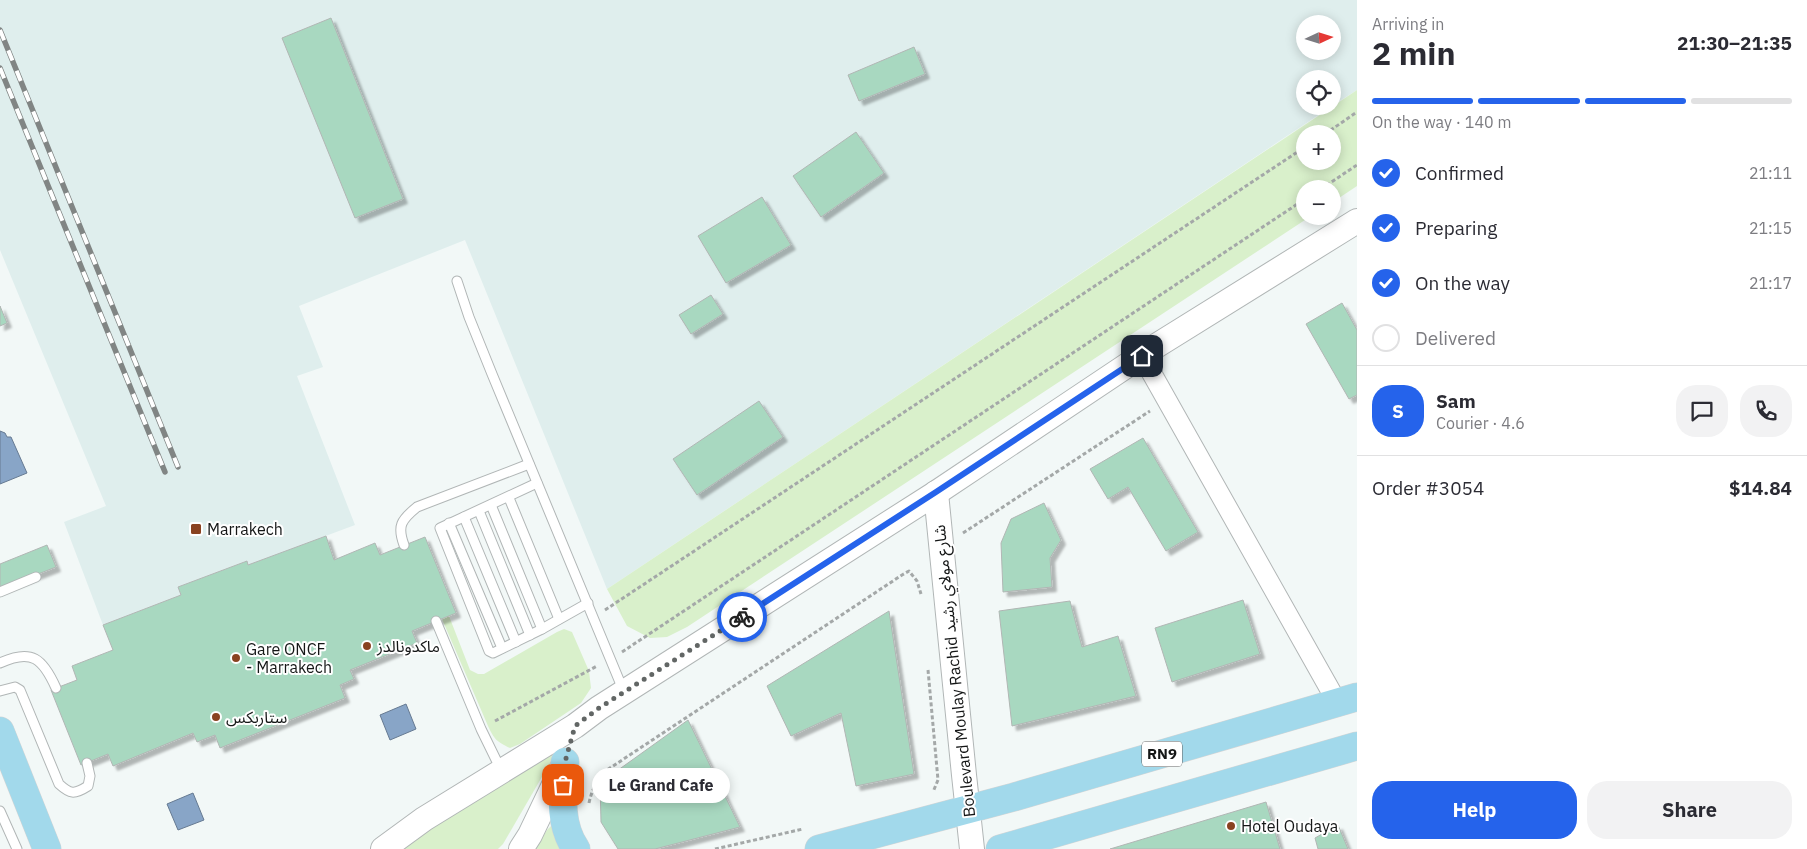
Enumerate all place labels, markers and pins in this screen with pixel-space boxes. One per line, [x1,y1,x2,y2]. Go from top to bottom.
pin [1121,335,1163,377]
place label: Marrakech [207,519,283,539]
marker: Marrakech [189,522,203,536]
place label: ماكدونالدز [376,636,440,656]
place label: Gare ONCF - Marrakech [246,639,332,677]
marker: ماكدونالدز [361,640,373,652]
marker: Gare ONCF - Marrakech [230,652,242,664]
place label: ستاربكس [226,707,287,727]
marker: ستاربكس [210,711,222,723]
pin [542,764,584,806]
callout: Le Grand Cafe [593,768,730,802]
place label: Hotel Oudaya [1241,816,1339,836]
marker: Hotel Oudaya [1225,820,1237,832]

